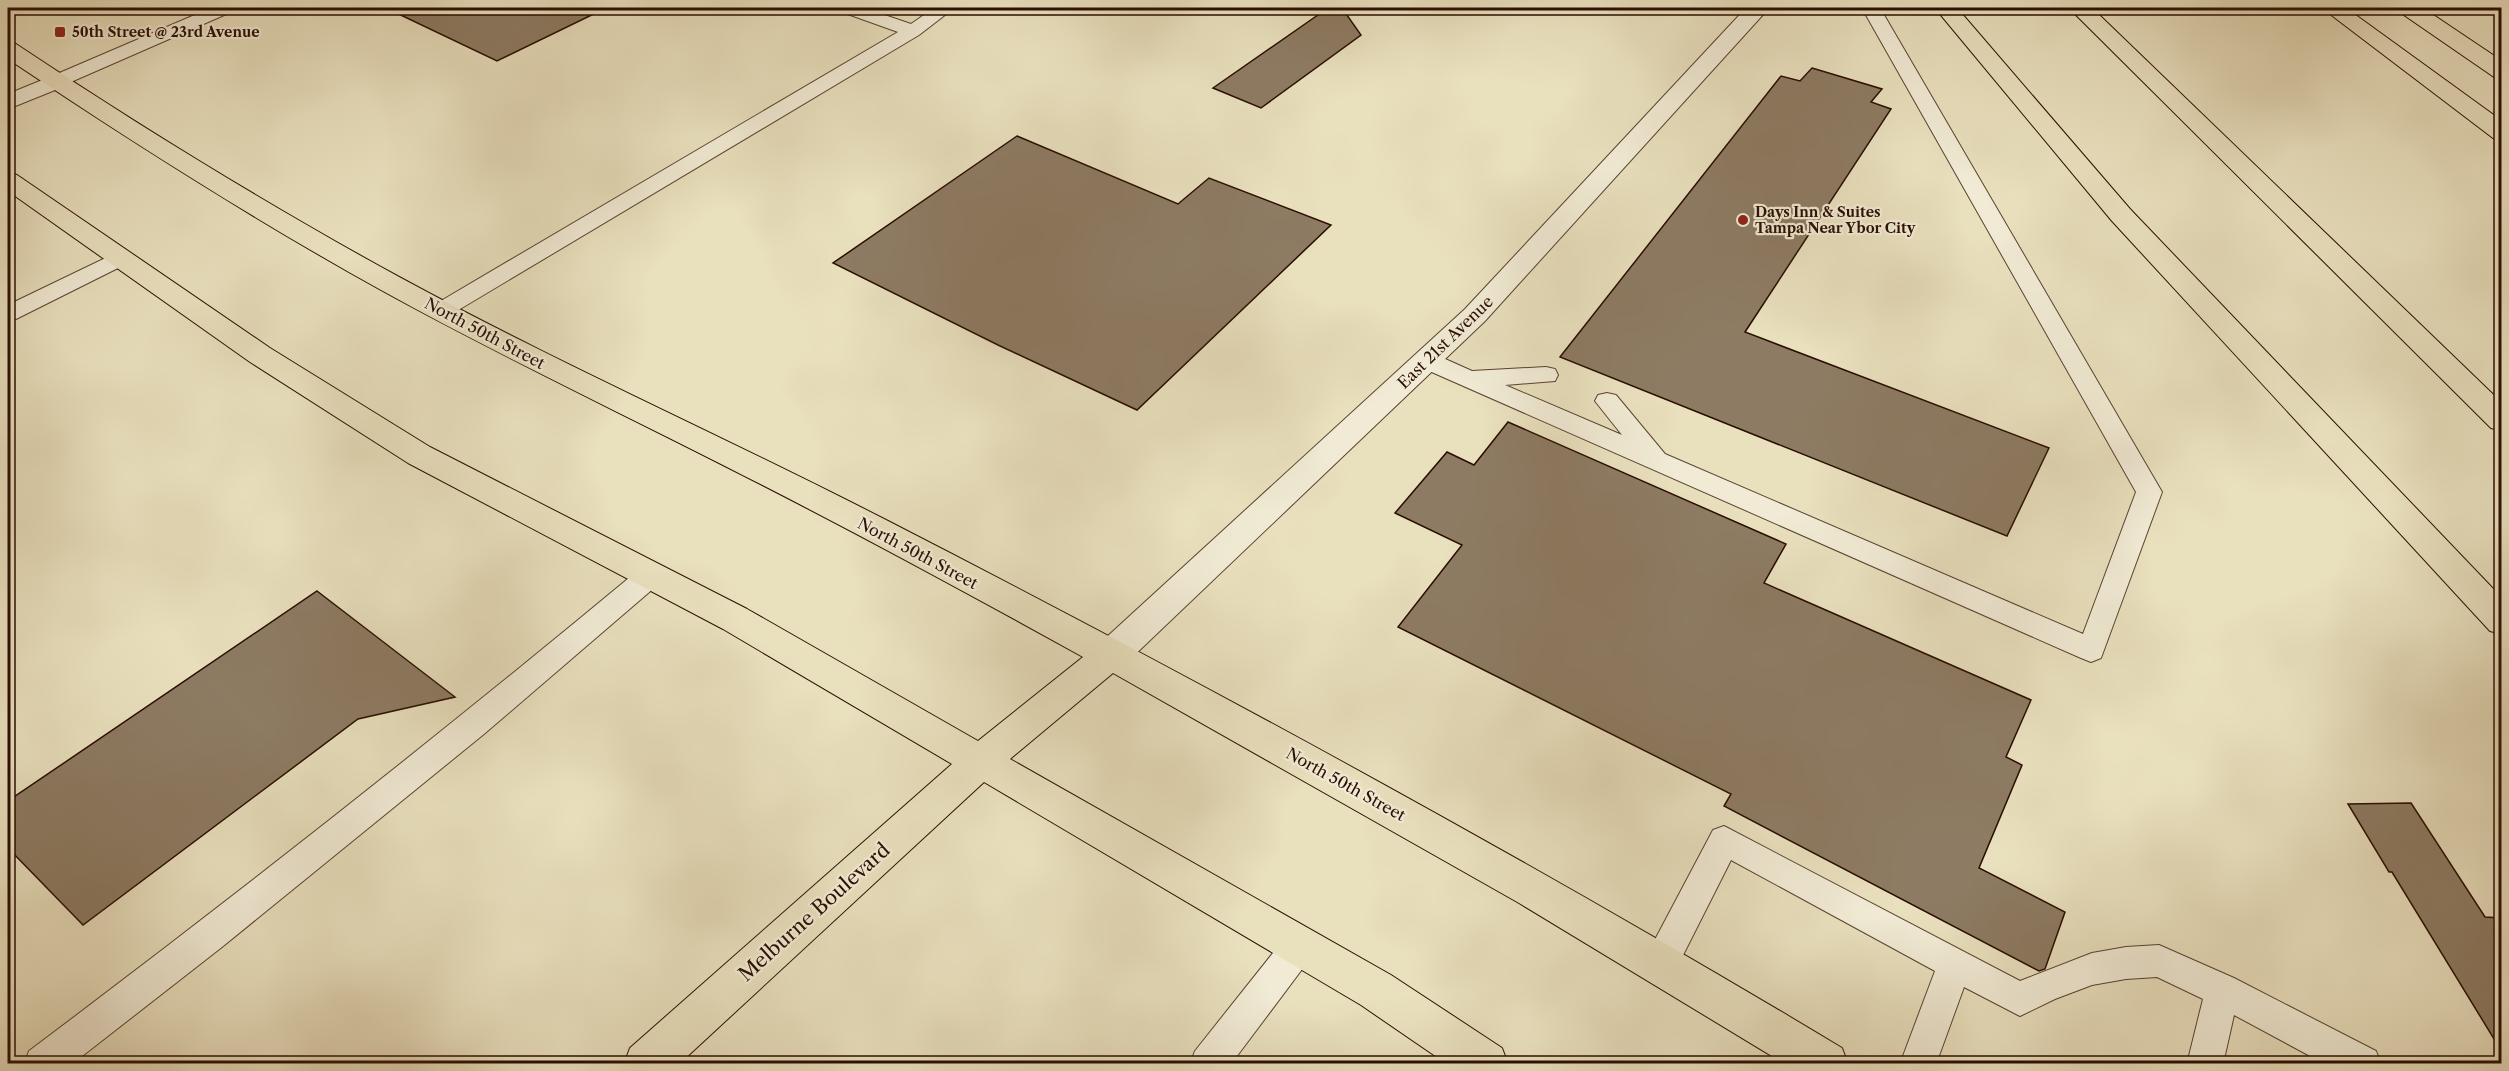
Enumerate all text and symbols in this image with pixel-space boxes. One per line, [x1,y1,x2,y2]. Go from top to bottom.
place label: 50th Street @ 23rd Avenue [72,23,260,41]
marker: 50th Street @ 23rd Avenue [53,25,67,39]
place label: Days Inn & Suites Tampa Near Ybor City [1755,203,1916,237]
marker: Days Inn & Suites Tampa Near Ybor City [1736,213,1750,227]
street label: East 21st Avenue [1393,291,1497,393]
street label: North 50th Street [421,293,549,373]
street label: North 50th Street [854,513,982,593]
street label: North 50th Street [1283,743,1409,825]
street label: Melburne Boulevard [733,838,895,986]

